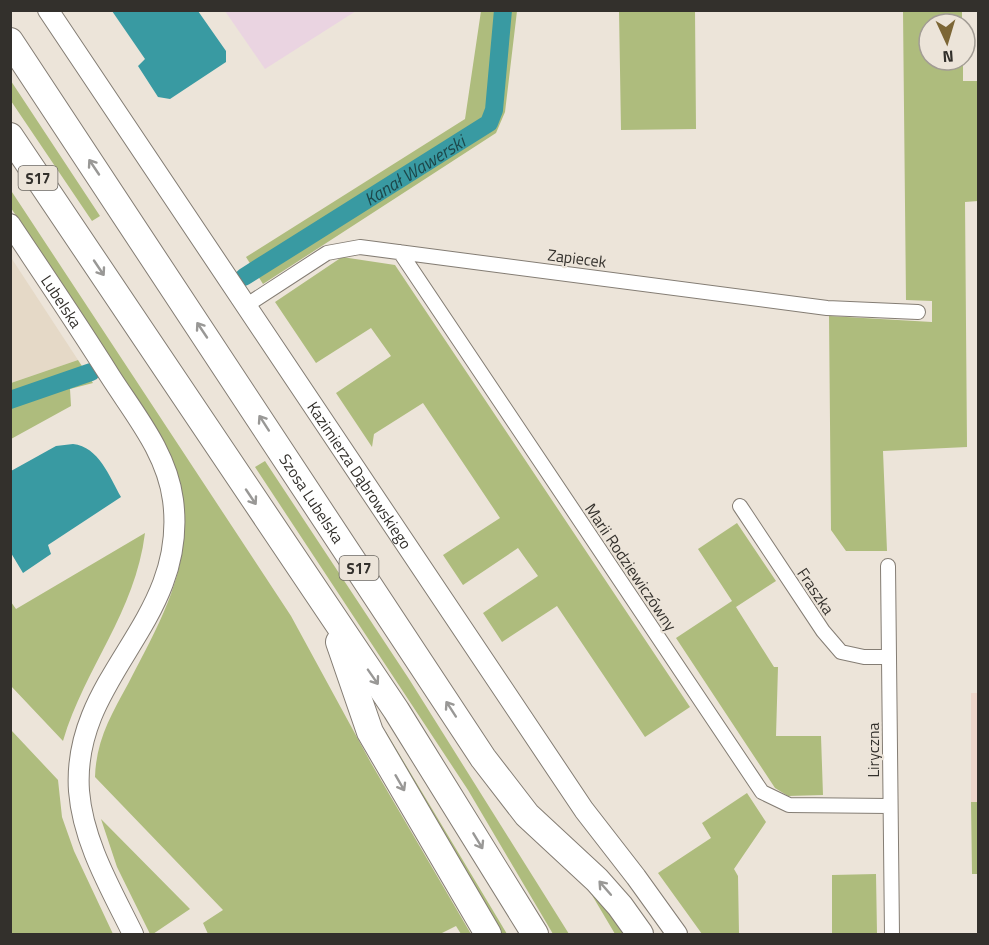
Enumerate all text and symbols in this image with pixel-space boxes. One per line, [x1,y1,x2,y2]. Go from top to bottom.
north arrow [917,12,977,72]
text: N [942,45,954,69]
water label: Kanał Wawerski [358,127,472,212]
one-way arrow [88,159,100,176]
road number: S17 [18,166,57,190]
street label: Zapiecek [546,242,608,274]
one-way arrow [92,259,105,276]
street label: Lubelska [35,270,88,333]
one-way arrow [196,322,208,339]
street label: Kazimierza Dąbrowskiego [301,397,418,554]
one-way arrow [257,415,269,432]
street label: Szosa Lubelska [273,449,350,548]
one-way arrow [245,488,257,504]
street label: Marii Rodziewiczówny [579,498,683,636]
road number: S17 [340,556,378,580]
street label: Fraszka [792,563,840,619]
one-way arrow [367,668,379,684]
one-way arrow [445,701,457,718]
street label: Liryczna [861,722,885,778]
one-way arrow [395,773,406,791]
one-way arrow [472,832,484,849]
one-way arrow [598,881,612,896]

